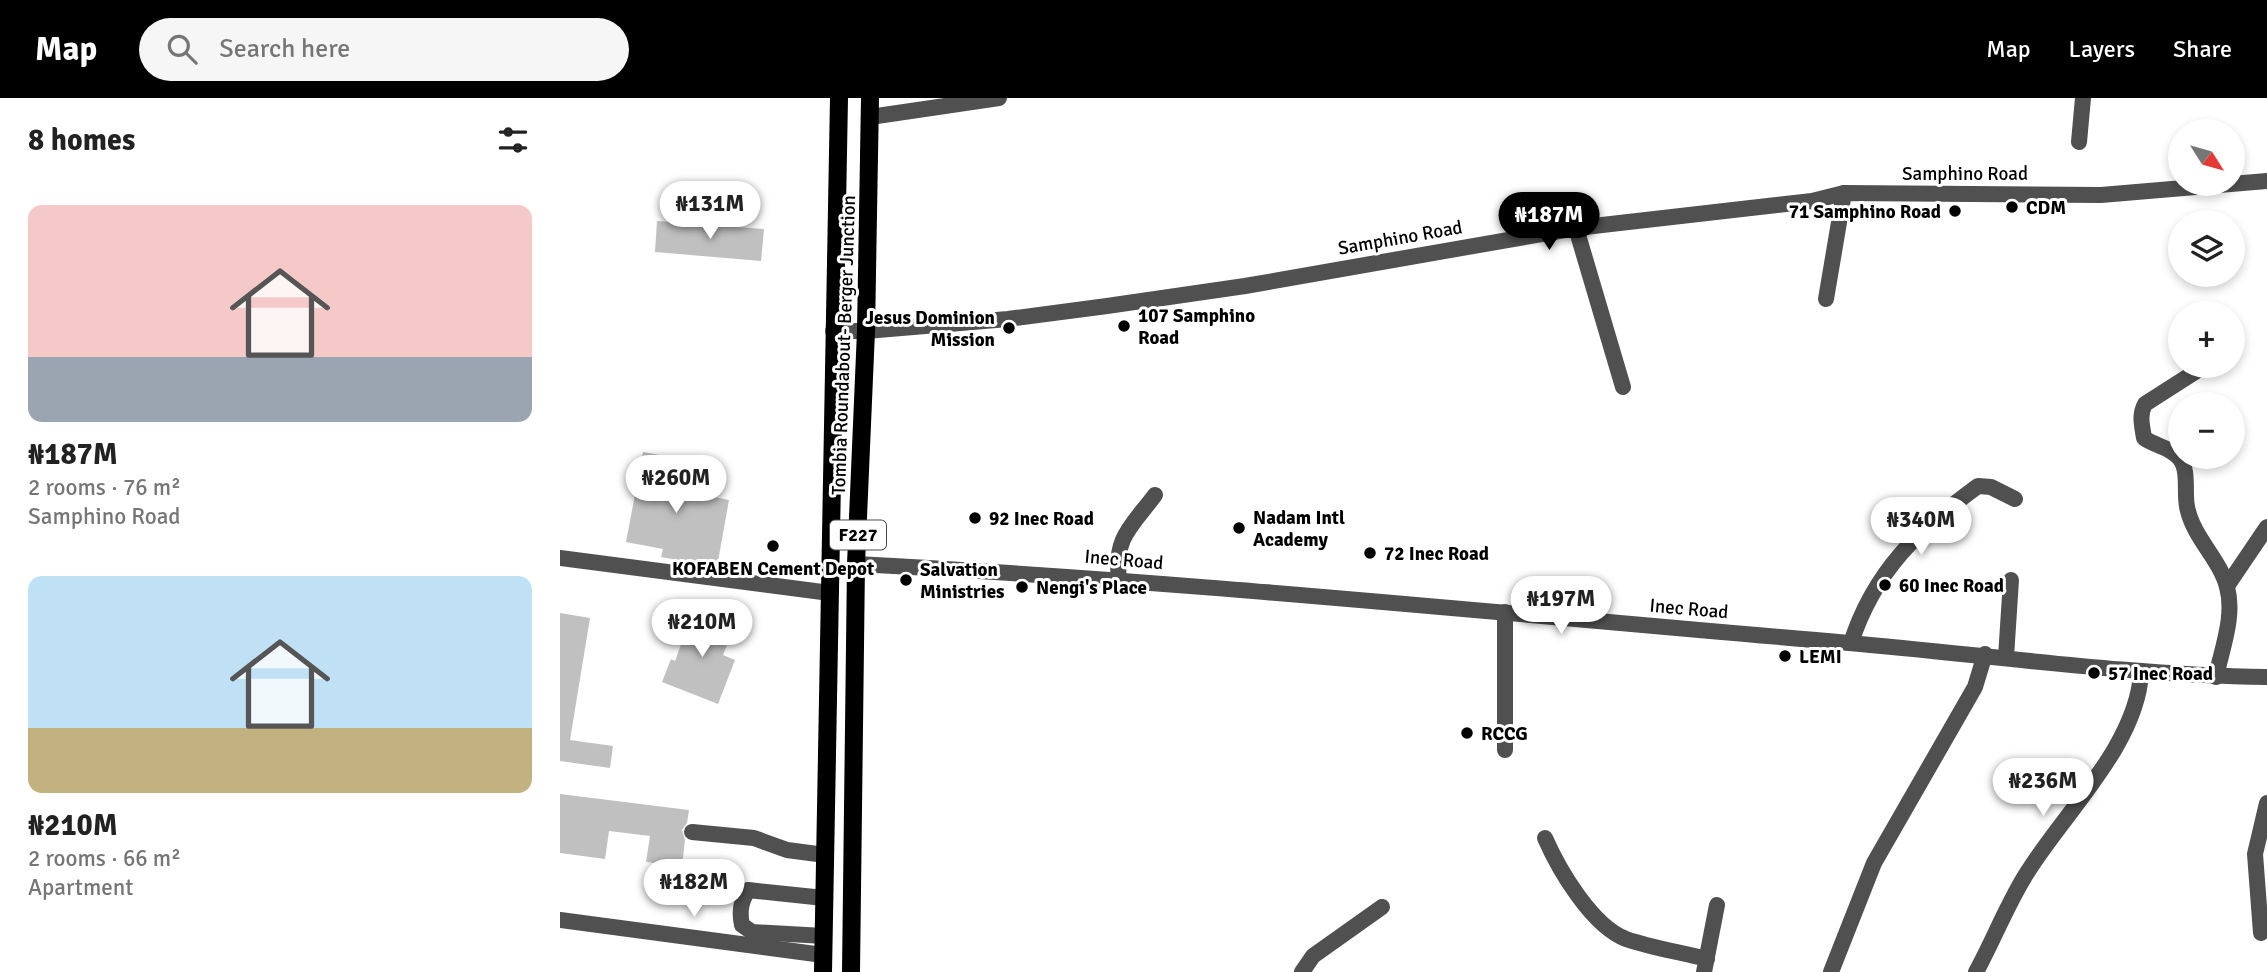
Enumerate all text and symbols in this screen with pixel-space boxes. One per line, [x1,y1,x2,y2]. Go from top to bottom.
search box [139,18,629,81]
text: Map [35,29,97,70]
icon: search [163,30,201,68]
text: Search here [219,33,350,65]
text: Map [1986,34,2031,64]
text: Layers [2069,34,2135,64]
text: Share [2173,34,2232,64]
north arrow [2168,119,2245,196]
map controls [2168,119,2245,469]
icon: filters [494,121,532,159]
text: 8 homes [28,122,135,159]
street label: Samphino Road [1902,162,2028,186]
pin: ₦131M [661,181,759,241]
text: ₦131M [676,189,744,218]
pin: ₦187M [1500,192,1598,252]
street label: Tombia Roundabout- Berger Junction [827,195,861,495]
place label: CDM [2026,196,2066,220]
marker: CDM [2004,199,2020,215]
text: ₦187M [1515,200,1583,229]
place label: 71 Samphino Road [1789,200,1941,224]
marker: 71 Samphino Road [1947,203,1963,219]
button: layers [2168,210,2245,287]
street label: Samphino Road [1336,215,1464,261]
icon: home [217,250,343,376]
button: + [2168,301,2245,378]
place label: 107 Samphino Road [1138,304,1255,350]
place label: Jesus Dominion Mission [865,306,995,352]
marker: 107 Samphino Road [1116,318,1132,334]
marker: Jesus Dominion Mission [1001,320,1017,336]
button: − [2168,392,2245,469]
text: ₦187M [28,436,118,473]
pin: ₦260M [627,456,725,515]
text: ₦260M [642,463,710,492]
text: 2 rooms · 76 m² [28,473,181,502]
pin: ₦340M [1872,498,1970,557]
text: Samphino Road [28,502,181,531]
text: ₦340M [1887,505,1955,534]
place label: Nadam Intl Academy [1253,506,1345,552]
place label: 92 Inec Road [989,507,1094,531]
marker: 92 Inec Road [967,510,983,526]
road number: F227 [830,520,886,550]
marker: Nadam Intl Academy [1231,520,1247,536]
marker: KOFABEN Cement Depot [765,538,781,554]
place label: 72 Inec Road [1384,542,1489,566]
street label: Inec Road [1083,545,1164,575]
marker: 72 Inec Road [1362,545,1378,561]
place label: KOFABEN Cement Depot [672,557,874,581]
place label: Salvation Ministries [920,558,1005,604]
marker: Salvation Ministries [898,572,914,588]
place label: 60 Inec Road [1899,574,2004,598]
place label: Nengi's Place [1036,576,1147,600]
pin: ₦197M [1512,576,1610,636]
marker: 60 Inec Road [1877,577,1893,593]
marker: Nengi's Place [1014,579,1030,595]
text: ₦197M [1527,584,1595,613]
street label: Inec Road [1648,594,1729,624]
pin: ₦210M [653,600,751,659]
text: ₦210M [668,607,736,636]
icon: home [217,621,343,747]
place label: LEMI [1799,645,1842,669]
marker: LEMI [1777,648,1793,664]
place label: 57 Inec Road [2108,662,2213,686]
marker: 57 Inec Road [2086,665,2102,681]
place label: RCCG [1481,722,1528,746]
marker: RCCG [1459,725,1475,741]
pin: ₦236M [1994,758,2092,818]
text: ₦236M [2009,766,2077,795]
text: ₦210M [28,807,118,844]
text: 2 rooms · 66 m² [28,844,181,873]
pin: ₦182M [645,860,743,919]
text: ₦182M [660,867,728,896]
text: Apartment [28,873,133,902]

